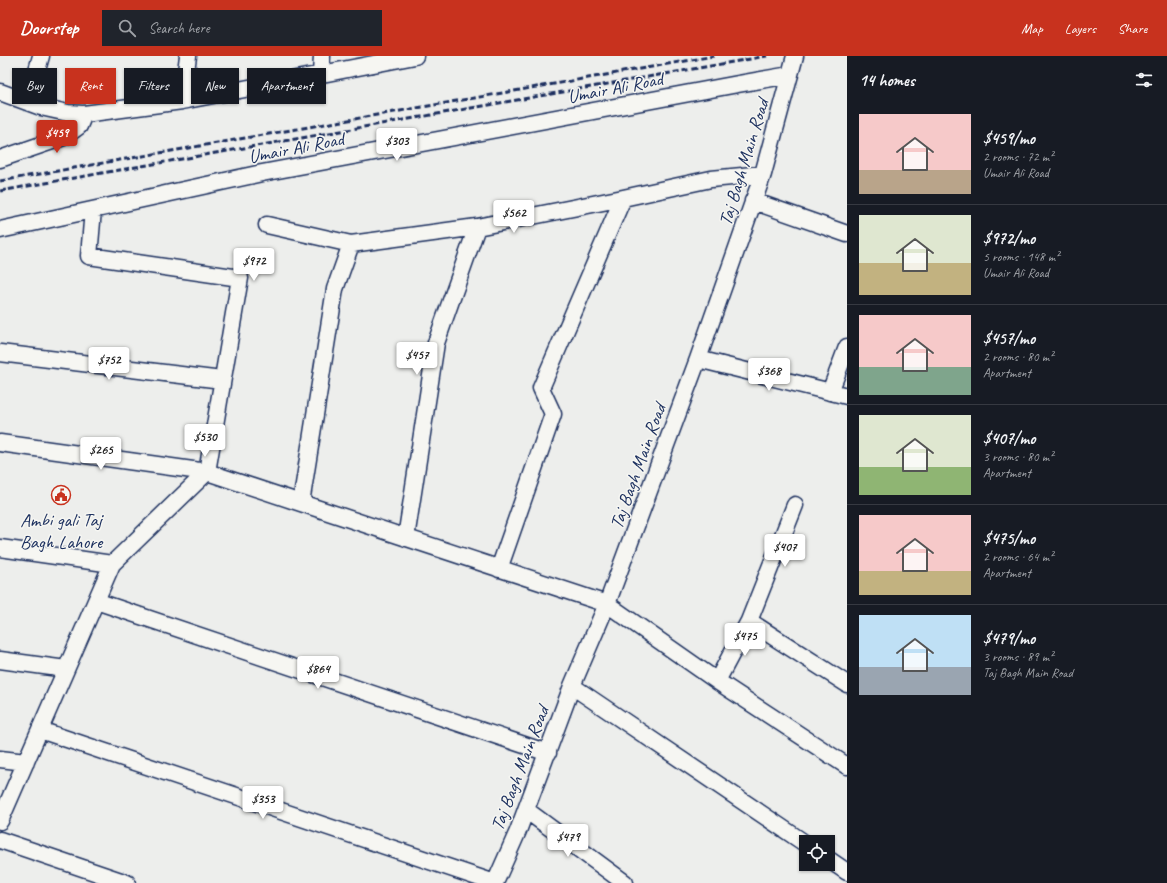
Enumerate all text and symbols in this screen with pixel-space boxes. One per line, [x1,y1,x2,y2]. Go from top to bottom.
search box [102,10,382,46]
text: Doorstep [20,16,78,40]
icon: search [116,17,138,39]
text: Search here [148,19,210,38]
text: Map [1021,20,1043,37]
text: Layers [1065,20,1096,37]
text: Share [1118,20,1147,37]
street label: Umair Ali Road [566,66,668,109]
chip: Buy [12,68,57,104]
chip: Rent [65,68,116,104]
chip: Filters [124,68,183,104]
chip: New [191,68,239,104]
chip: Apartment [247,68,326,104]
icon: filters [1133,69,1155,91]
text: 14 homes [859,70,915,91]
street label: Taj Bagh Main Road [713,93,776,229]
pin: $459 [33,120,81,154]
text: $459 [45,125,69,141]
street label: Umair Ali Road [247,126,349,169]
pin: $303 [373,128,421,162]
text: $459/mo [983,128,1035,149]
icon: home [891,130,939,178]
text: $303 [385,133,409,149]
text: 2 rooms · 72 m² [983,149,1053,165]
text: Umair Ali Road [983,165,1049,181]
pin: $562 [490,200,538,234]
text: $562 [502,205,526,221]
text: $972/mo [983,228,1035,249]
icon: home [891,231,939,279]
pin: $972 [230,248,278,282]
text: 5 rooms · 148 m² [983,249,1059,265]
text: $972 [242,253,266,269]
text: Umair Ali Road [983,265,1049,281]
text: $457/mo [983,328,1035,349]
icon: home [891,331,939,379]
pin: $457 [393,342,441,376]
pin: $752 [85,347,133,381]
text: $457 [405,347,429,363]
text: 2 rooms · 80 m² [983,349,1053,365]
text: $752 [97,352,121,368]
pin: $368 [745,358,793,392]
text: $368 [757,363,781,379]
text: Apartment [983,365,1031,381]
street label: Taj Bagh Main Road [604,397,673,532]
pin: $530 [181,424,229,458]
text: $407/mo [983,428,1035,449]
text: $530 [193,429,217,445]
icon: home [891,431,939,479]
pin: $265 [77,437,125,471]
text: $265 [89,442,113,458]
text: 3 rooms · 80 m² [983,449,1053,465]
text: Apartment [983,465,1031,481]
public building icon: Ambi gali Taj Bagh Lahore [50,484,72,506]
place label: Ambi gali Taj Bagh Lahore [20,508,105,554]
text: $475/mo [983,528,1035,549]
icon: home [891,531,939,579]
pin: $407 [761,534,809,568]
text: $407 [773,539,797,555]
text: 2 rooms · 64 m² [983,549,1053,565]
text: Apartment [983,565,1031,581]
pin: $475 [721,623,769,657]
text: $475 [733,628,757,644]
text: $479/mo [983,628,1035,649]
icon: home [891,631,939,679]
text: 3 rooms · 89 m² [983,649,1053,665]
pin: $864 [294,656,342,690]
text: $864 [306,661,330,677]
text: Taj Bagh Main Road [983,665,1073,681]
street label: Taj Bagh Main Road [485,700,556,834]
pin: $353 [239,786,287,820]
text: $353 [251,791,275,807]
pin: $479 [544,824,592,858]
text: $479 [556,829,580,845]
map controls [799,835,835,871]
button: locate [799,835,835,871]

